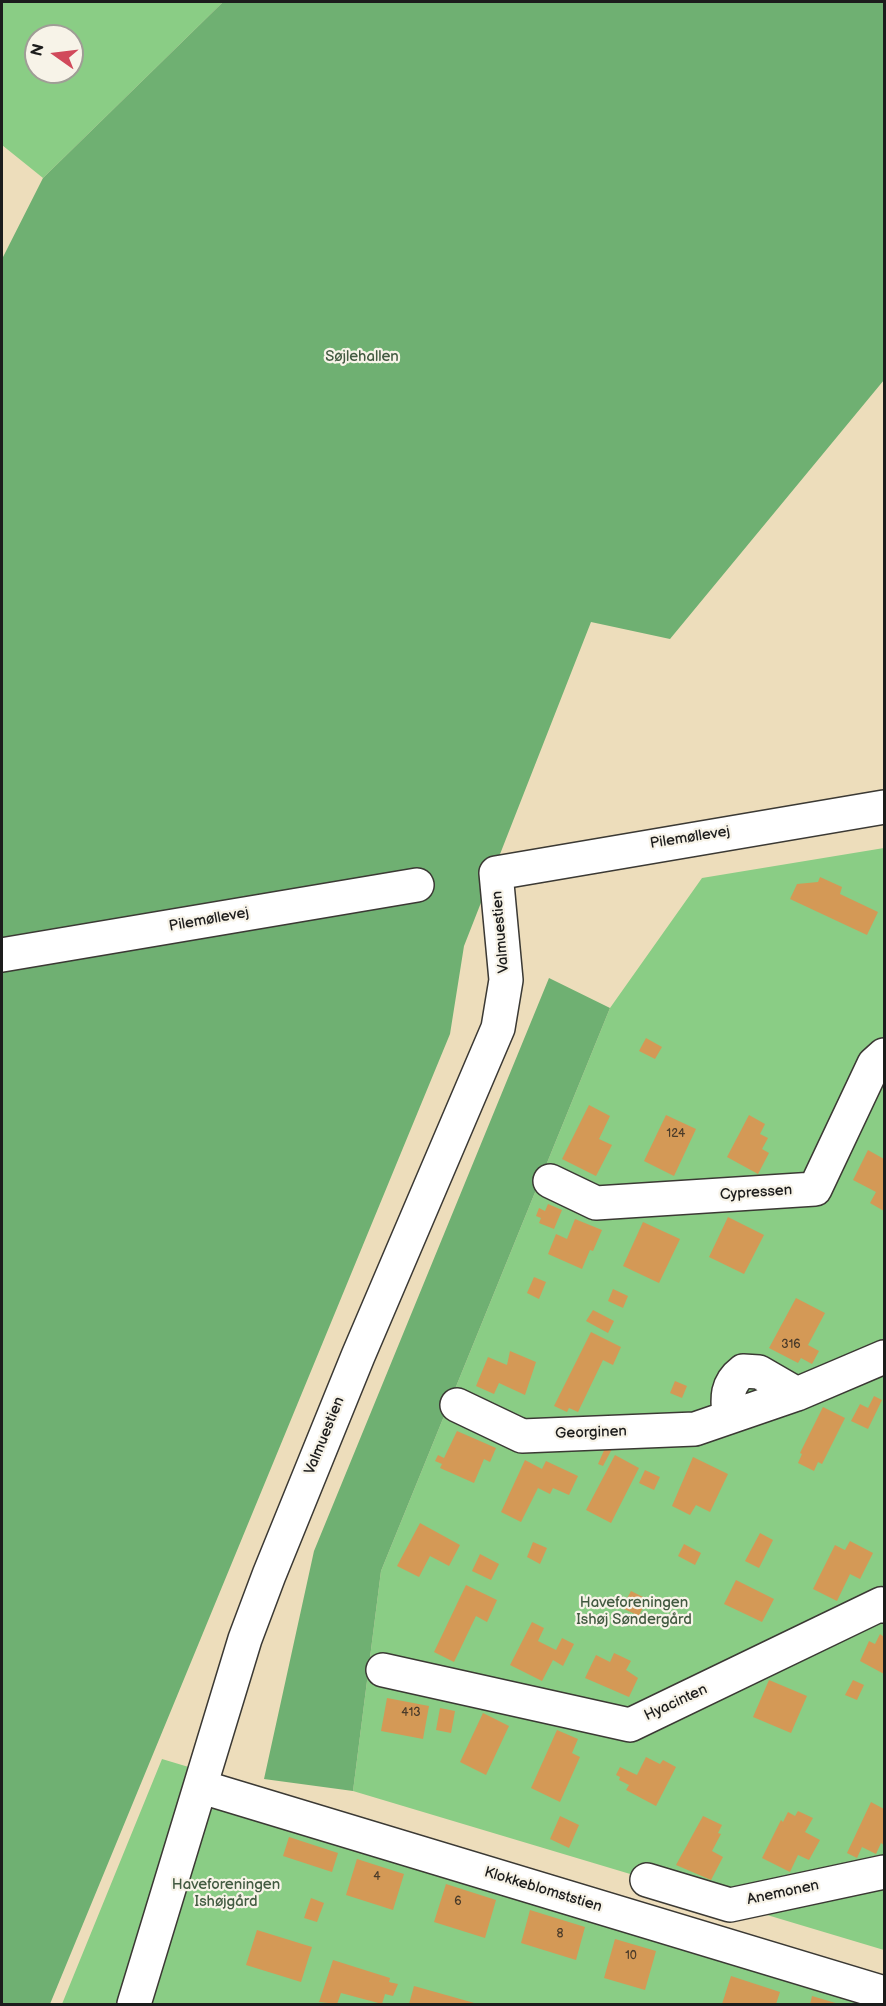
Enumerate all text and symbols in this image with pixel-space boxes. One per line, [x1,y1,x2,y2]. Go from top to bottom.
north arrow [24,24,84,84]
text: N [27,42,49,58]
park label: Søjlehallen [325,348,399,366]
street label: Pilemøllevej [649,823,731,853]
street label: Valmuestien [488,890,514,974]
street label: Pilemøllevej [168,904,250,936]
house number: 124 [667,1127,685,1141]
street label: Cypressen [719,1181,793,1205]
house number: 316 [781,1338,801,1352]
street label: Valmuestien [301,1394,349,1478]
street label: Georginen [555,1423,627,1443]
park label: Haveforeningen Ishøj Søndergård [576,1594,692,1629]
street label: Hyacinten [642,1681,710,1725]
house number: 413 [401,1706,421,1720]
street label: Klokkeblomststien [482,1864,604,1916]
house number: 4 [373,1870,381,1884]
park label: Haveforeningen Ishøjgård [172,1876,280,1911]
street label: Anemonen [745,1877,821,1909]
house number: 6 [454,1895,462,1909]
house number: 8 [557,1927,563,1941]
house number: 10 [625,1949,637,1963]

